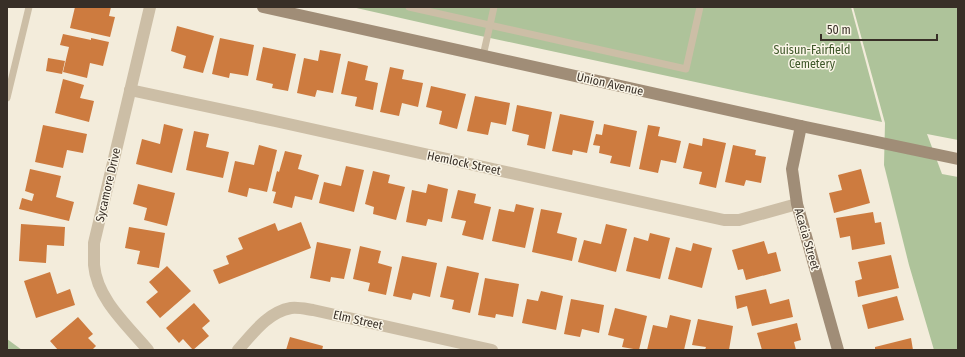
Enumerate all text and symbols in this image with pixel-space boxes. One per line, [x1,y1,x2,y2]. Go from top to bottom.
scale bar [821,16,937,42]
text: 50 m [827,23,851,37]
park label: Suisun-Fairfield Cemetery [774,43,850,71]
street label: Union Avenue [575,70,645,98]
street label: Sycamore Drive [93,147,123,223]
street label: Hemlock Street [426,148,502,178]
street label: Acacia Street [792,207,823,272]
street label: Elm Street [332,308,384,332]

